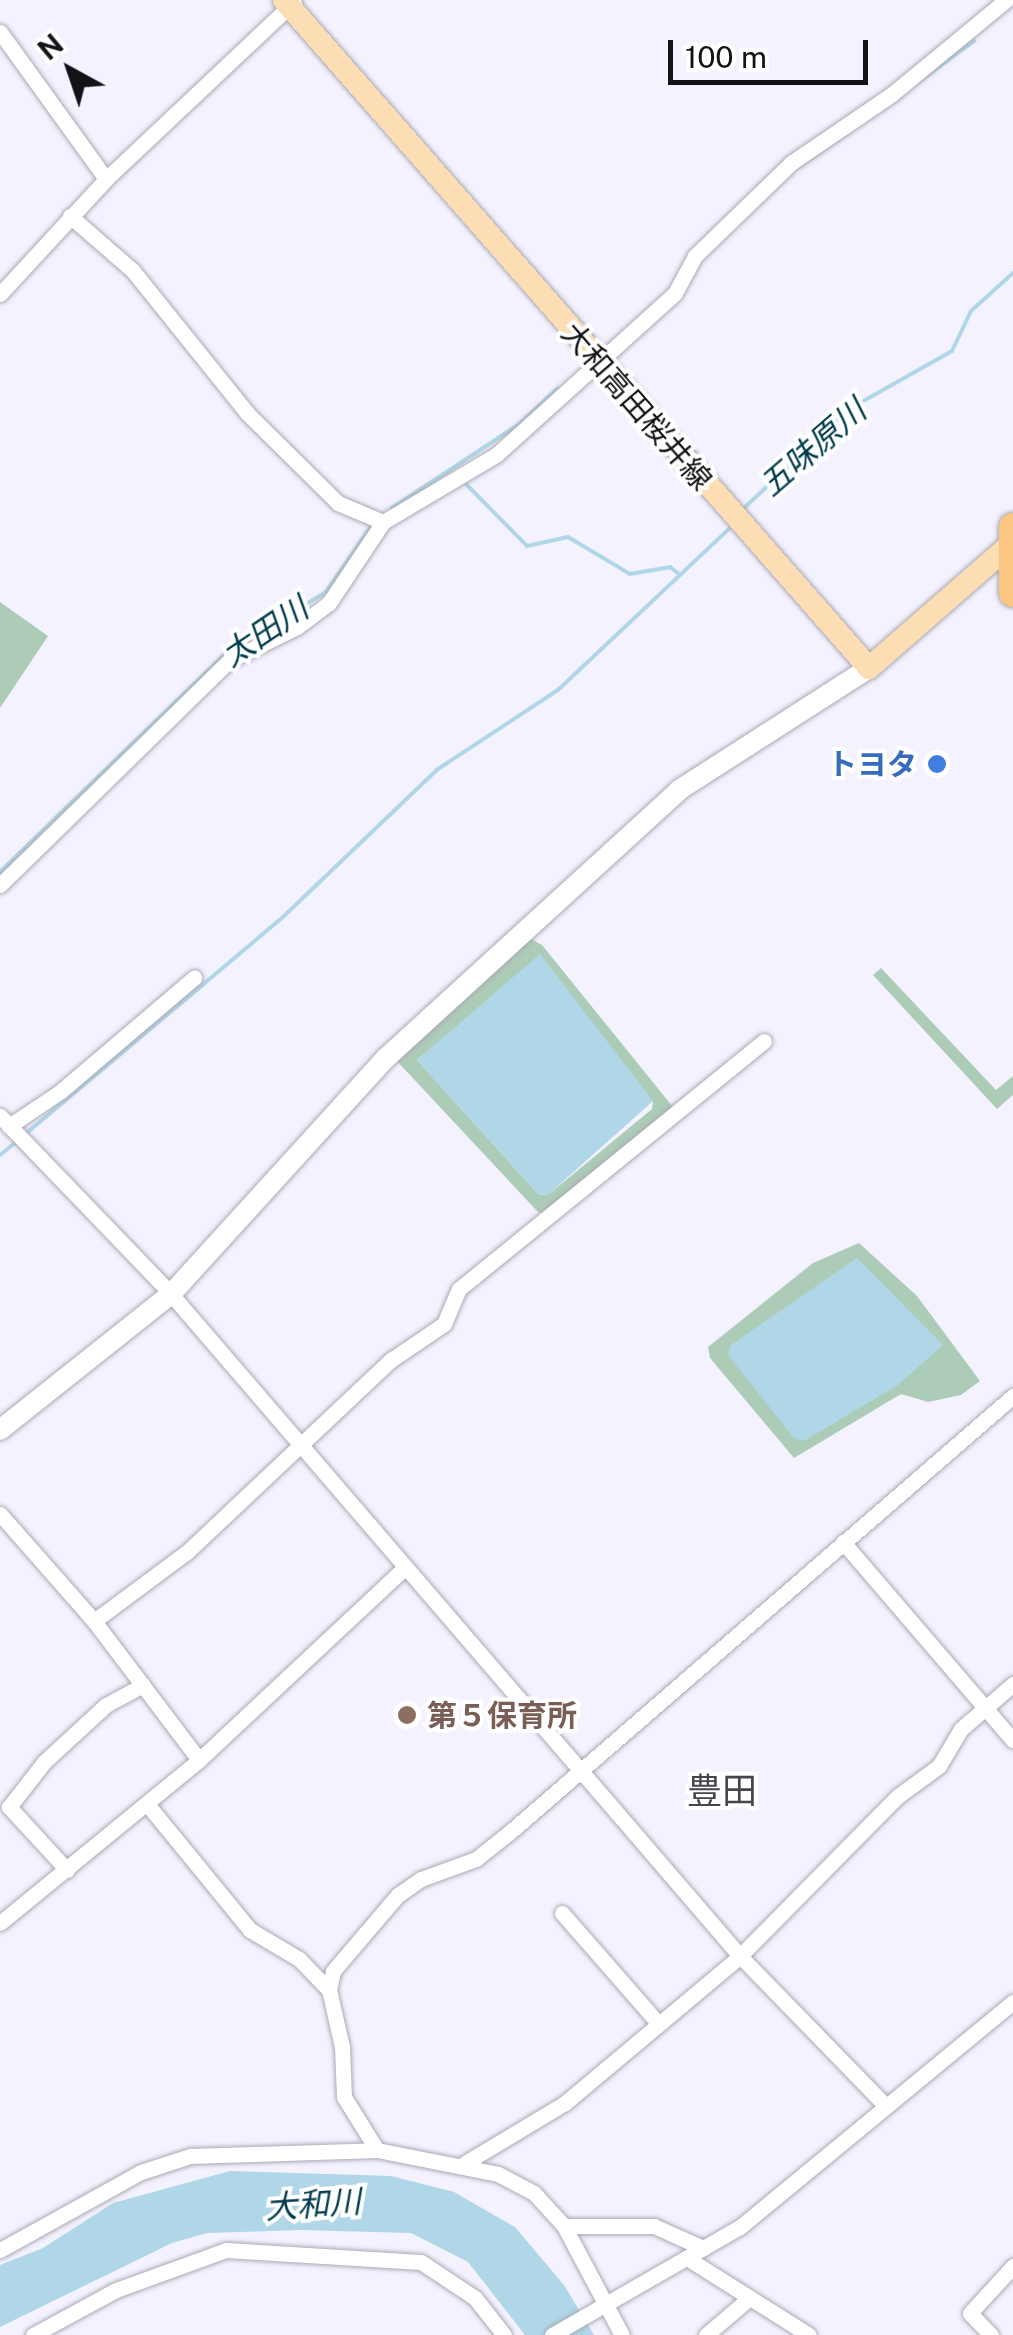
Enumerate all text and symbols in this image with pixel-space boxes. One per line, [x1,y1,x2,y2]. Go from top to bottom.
north arrow [20,20,120,120]
scale bar [673,20,873,82]
text: N [31,27,69,66]
text: 100 m [685,39,767,75]
street label: 大和高田桜井線 [555,315,719,497]
water label: 五味原川 [752,392,874,504]
water label: 太田川 [214,589,316,675]
place label: トヨタ [827,746,917,782]
marker: トヨタ [926,753,948,775]
place label: 第５保育所 [427,1697,577,1733]
marker: 第５保育所 [396,1704,418,1726]
district label: 豊田 [687,1770,757,1812]
water label: 大和川 [264,2182,362,2228]

